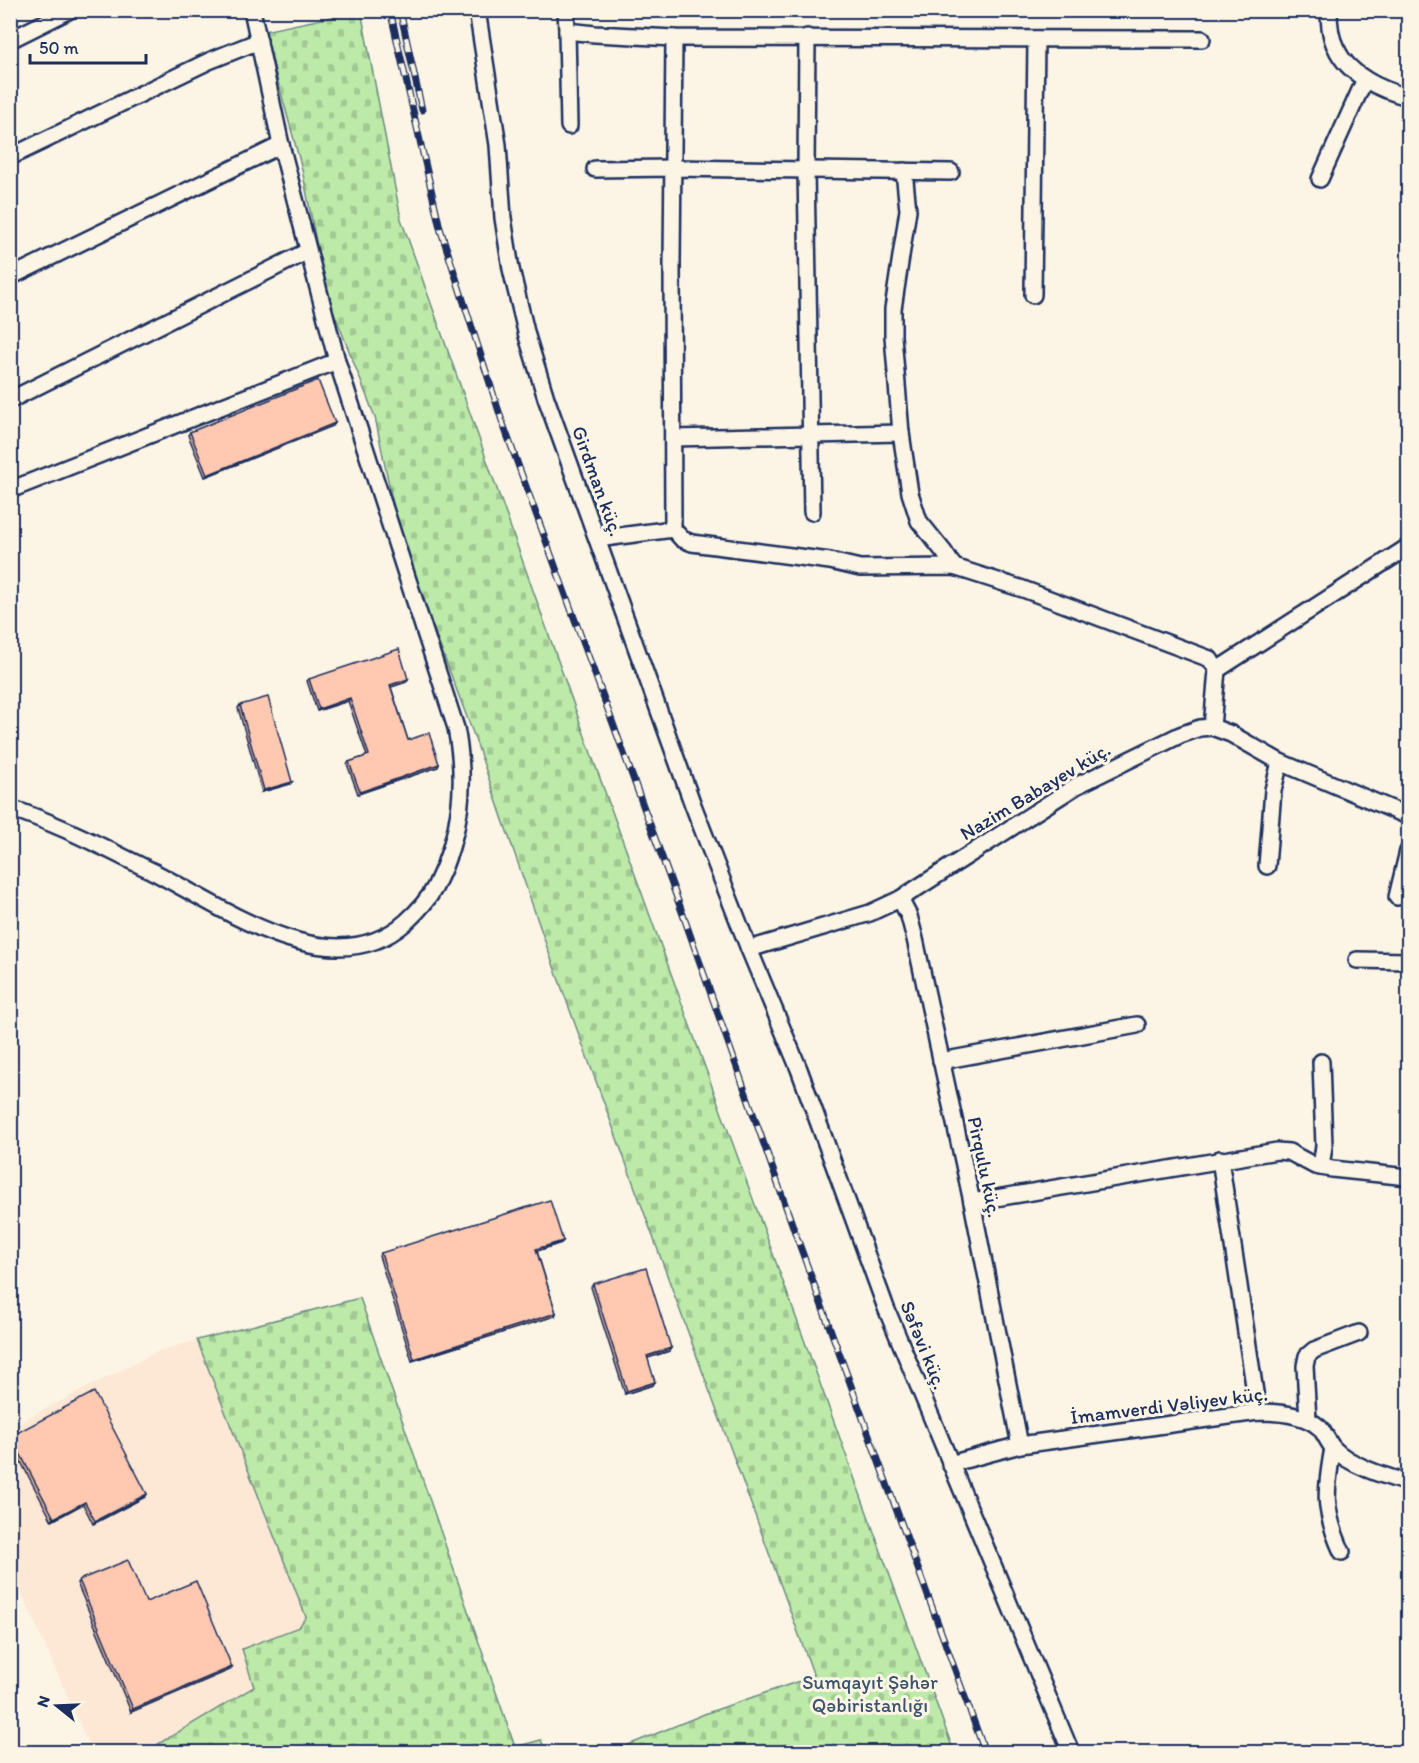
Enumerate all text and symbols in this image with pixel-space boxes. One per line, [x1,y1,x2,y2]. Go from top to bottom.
scale bar [30,27,146,65]
text: 50 m [39,37,79,59]
street label: Girdman küç. [567,423,629,539]
street label: Nazim Babayev küç. [956,737,1114,845]
street label: Pirqulu küç. [963,1114,1007,1220]
street label: Səfəvi küç. [895,1297,953,1393]
street label: İmamverdi Vəliyev küç. [1069,1381,1269,1429]
park label: Sumqayıt Şəhər Qəbiristanlığı [802,1670,938,1717]
north arrow [27,1676,87,1736]
text: N [33,1693,54,1710]

